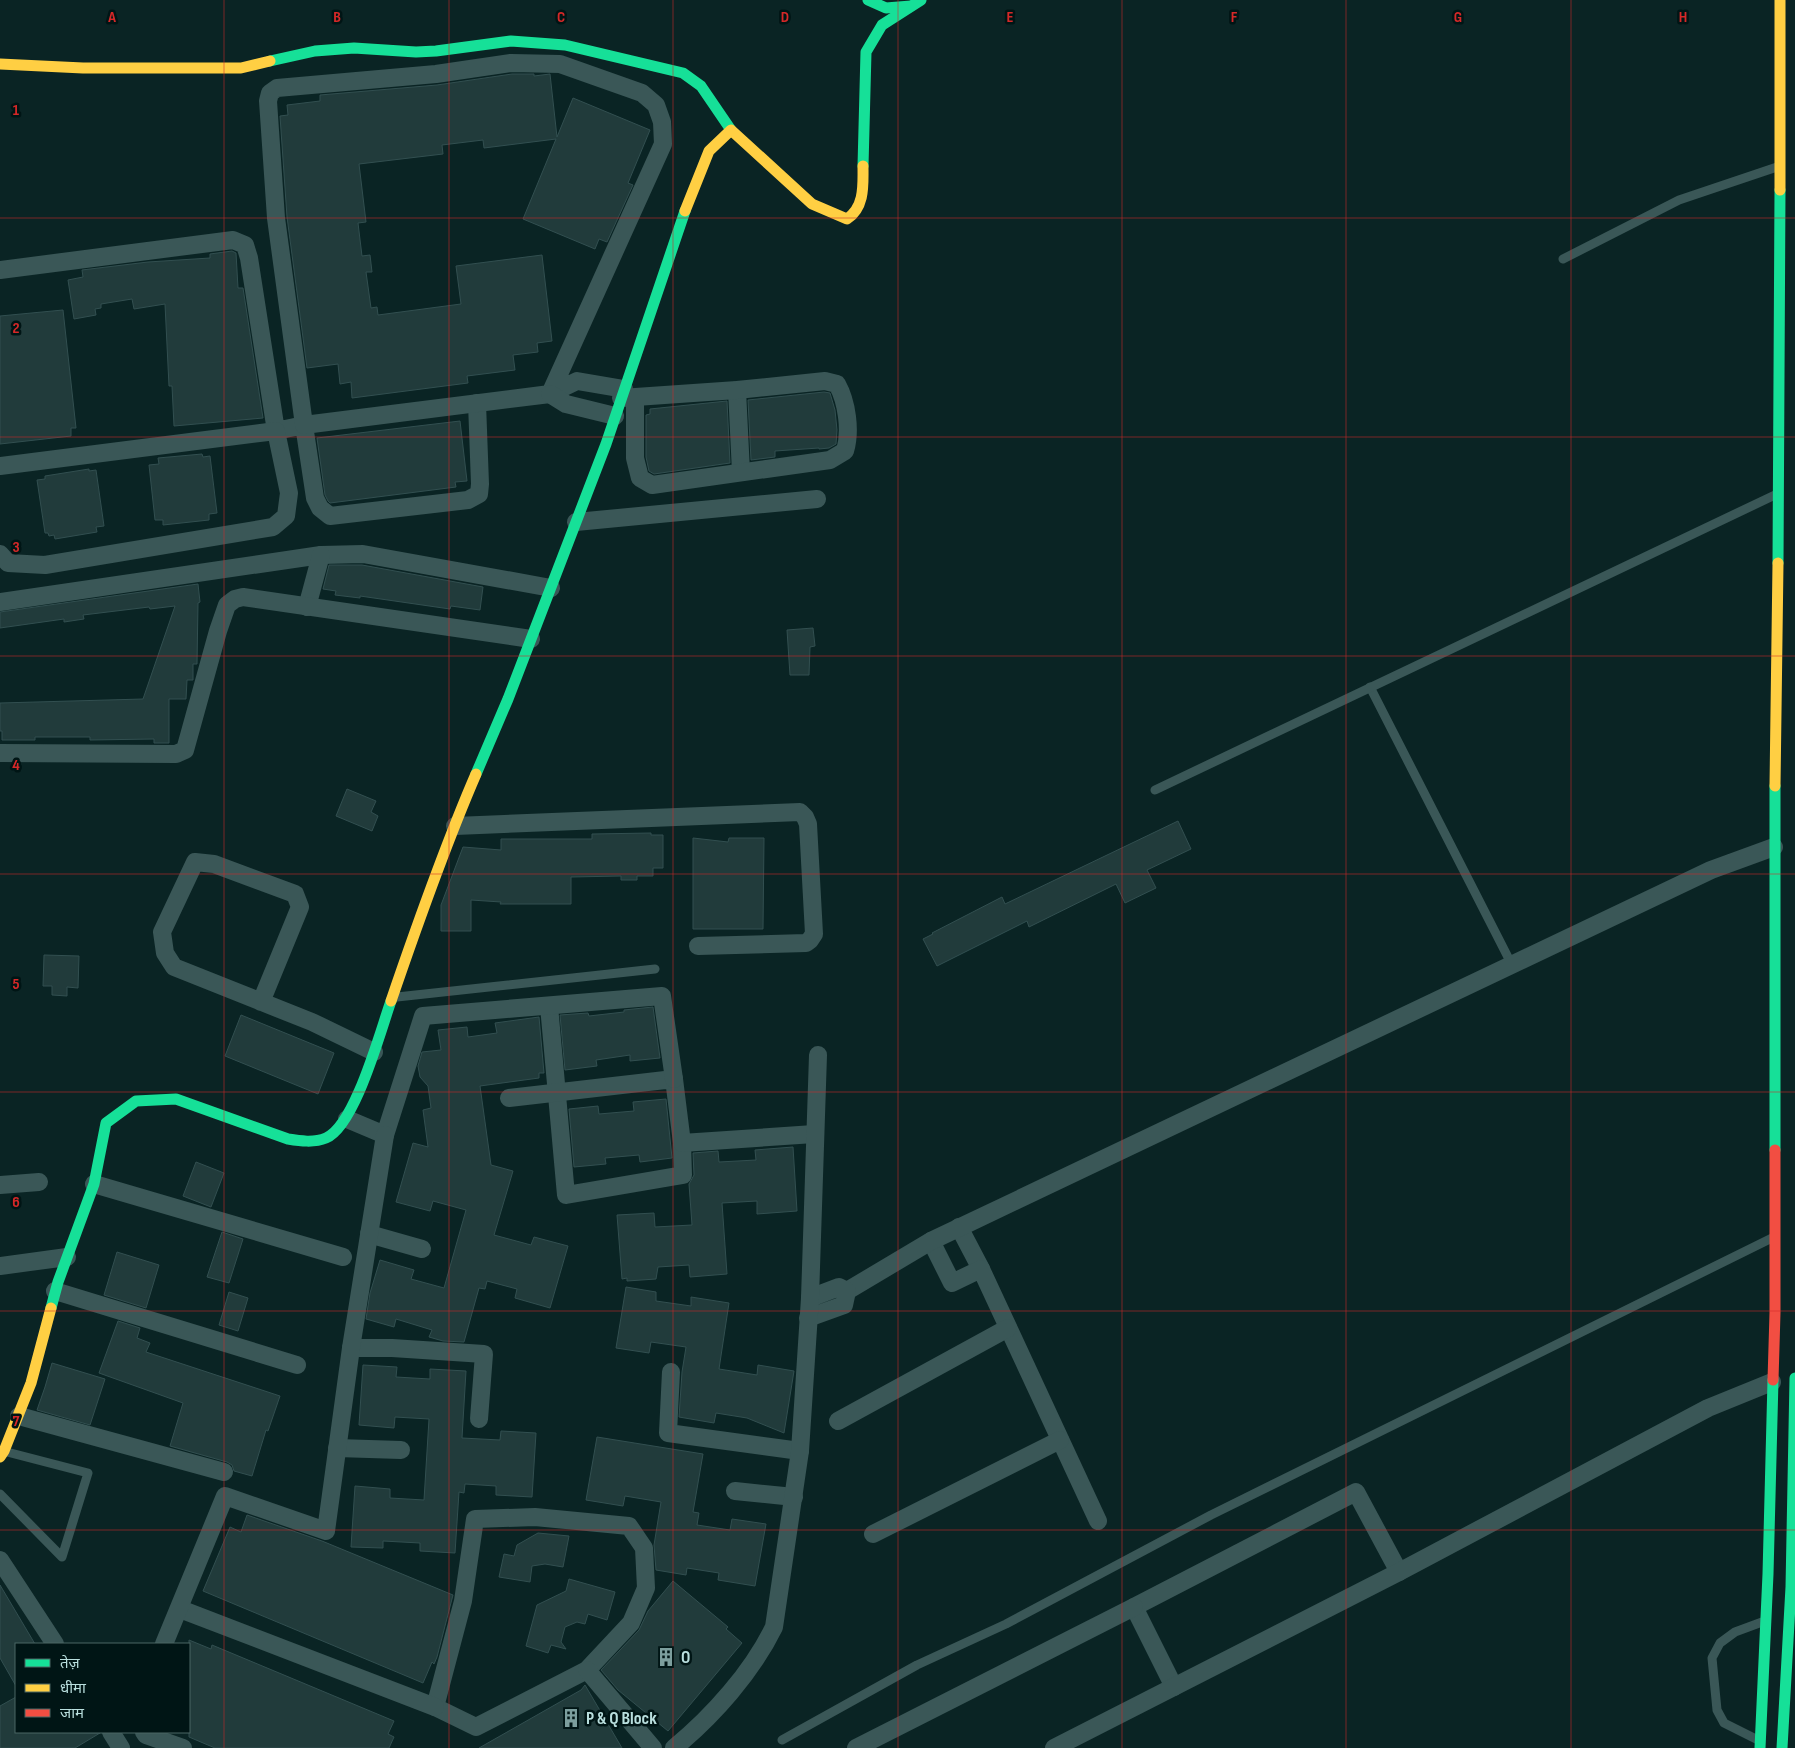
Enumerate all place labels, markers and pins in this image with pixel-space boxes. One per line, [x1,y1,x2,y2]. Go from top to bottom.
building icon: O [655,1646,677,1668]
place label: O [681,1647,690,1668]
building icon: P & Q Block [560,1707,582,1729]
place label: P & Q Block [586,1708,657,1729]

